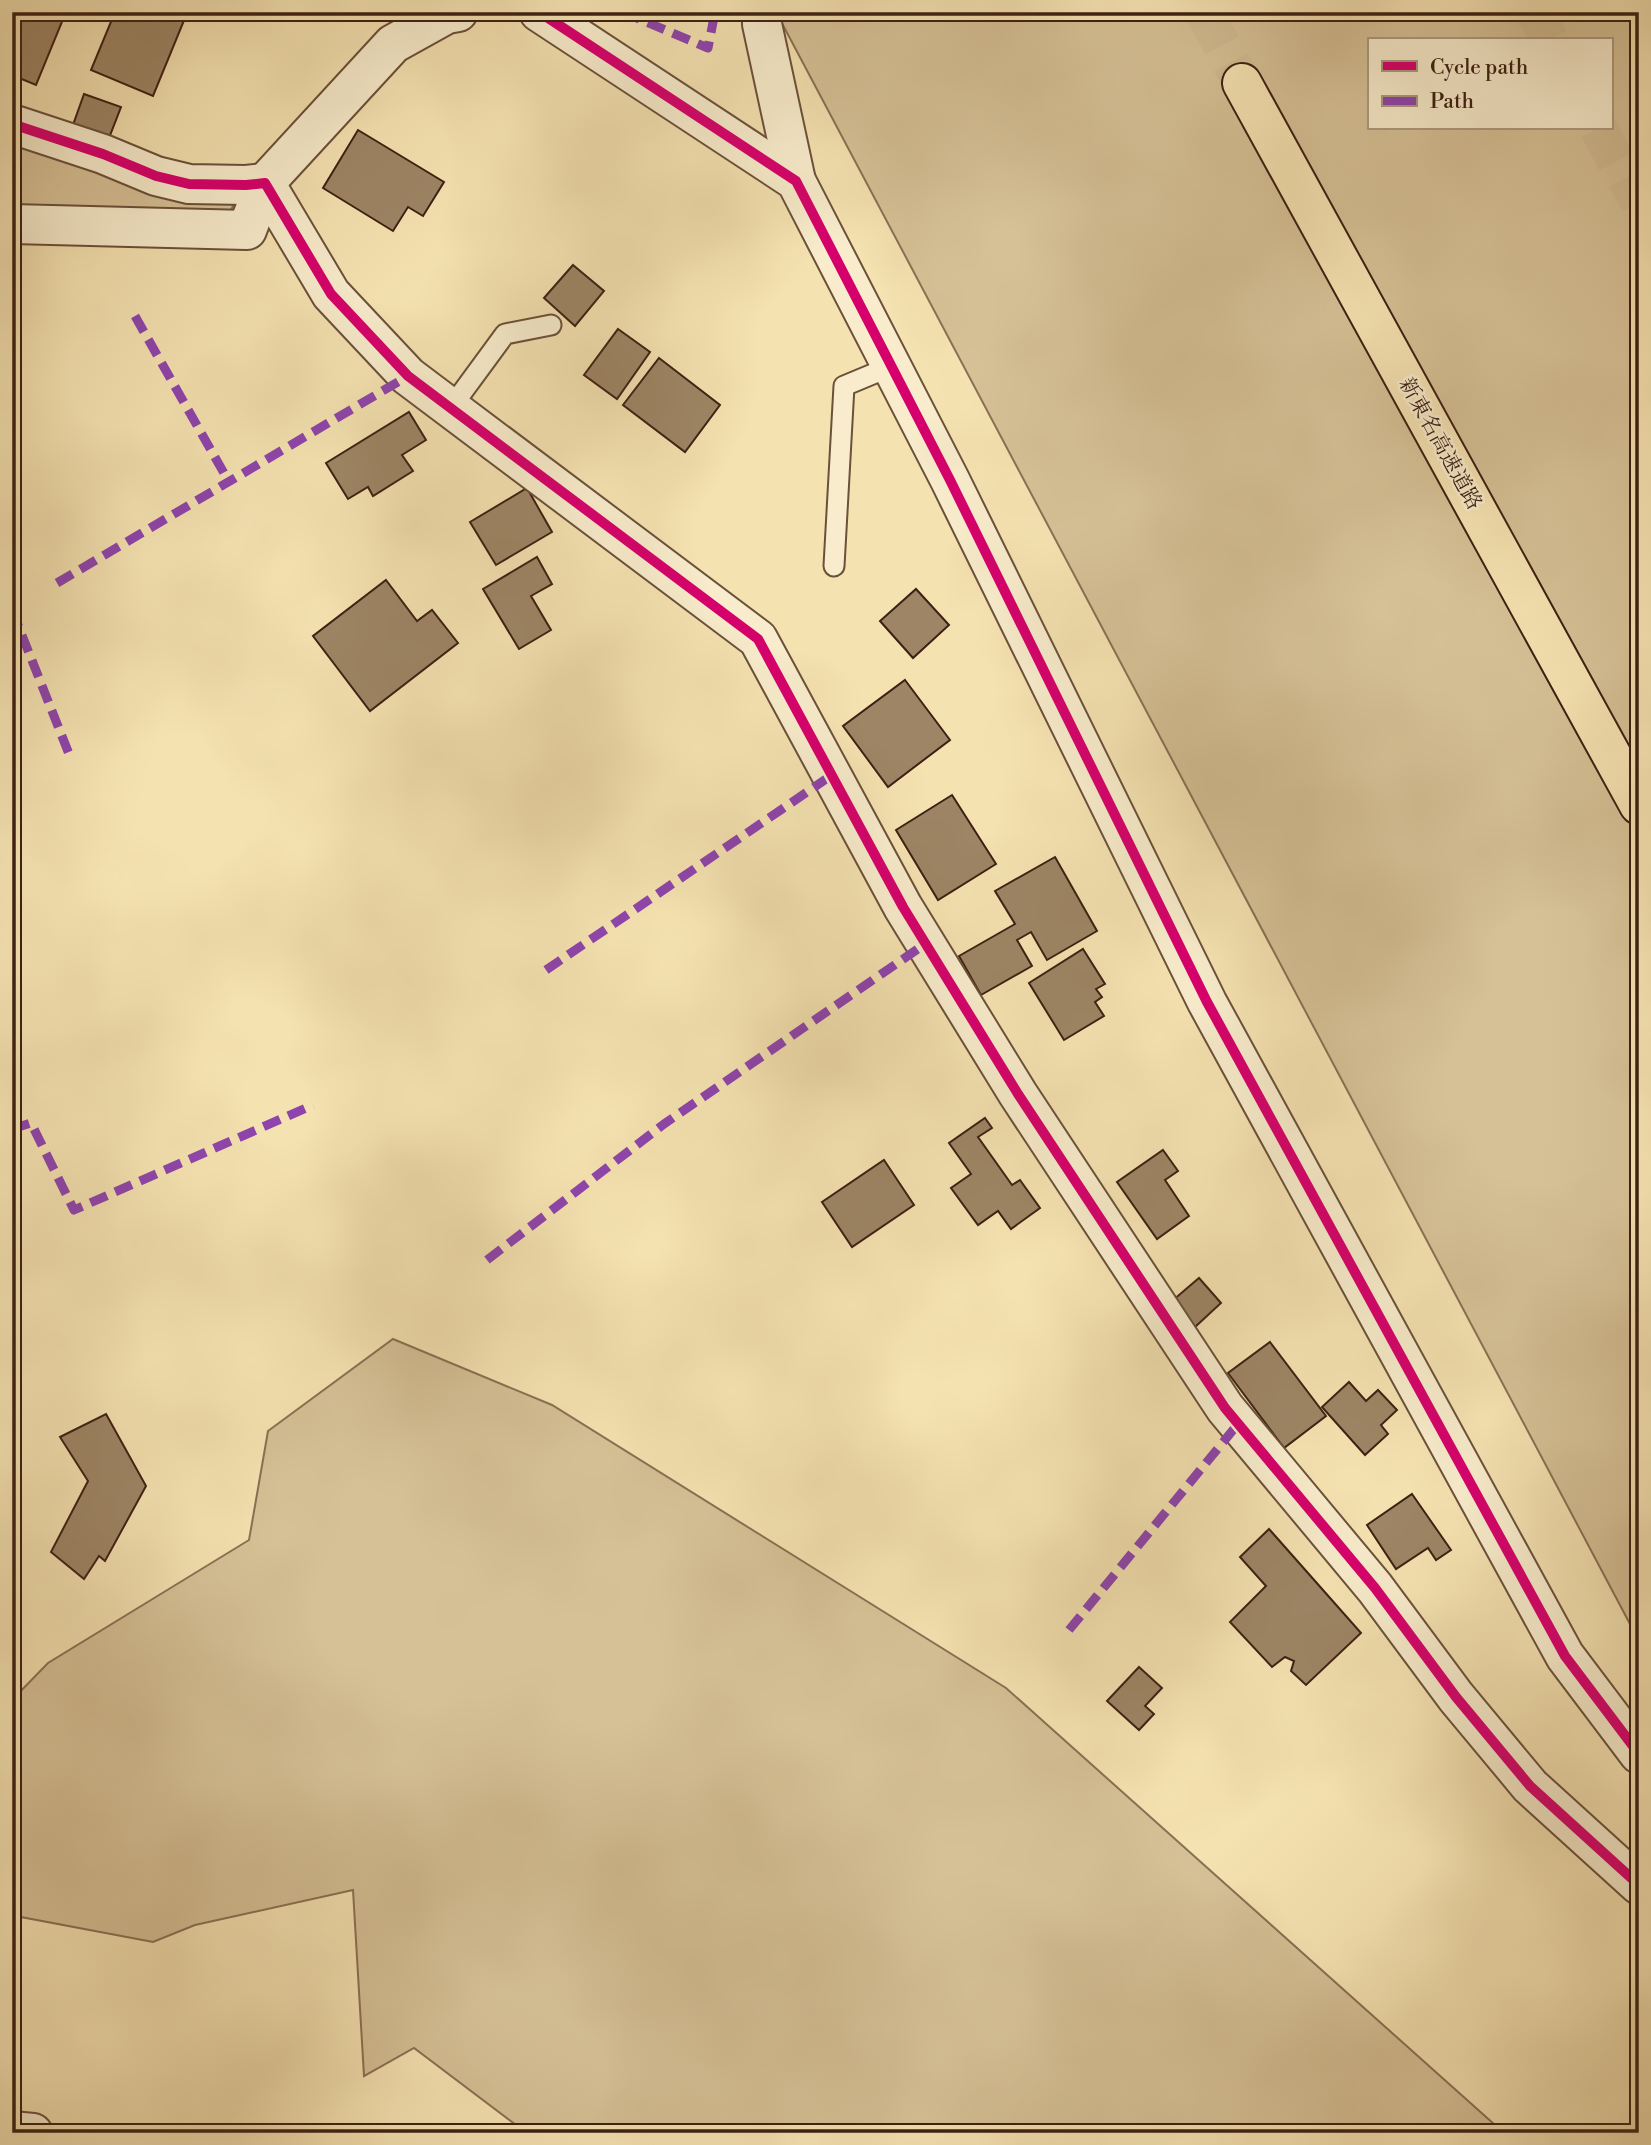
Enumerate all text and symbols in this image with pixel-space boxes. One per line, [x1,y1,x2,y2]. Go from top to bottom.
legend [1368,38,1612,130]
text: Cycle path [1430,55,1529,81]
text: Path [1430,89,1475,115]
street label: 新東名高速道路 [1393,373,1487,515]

